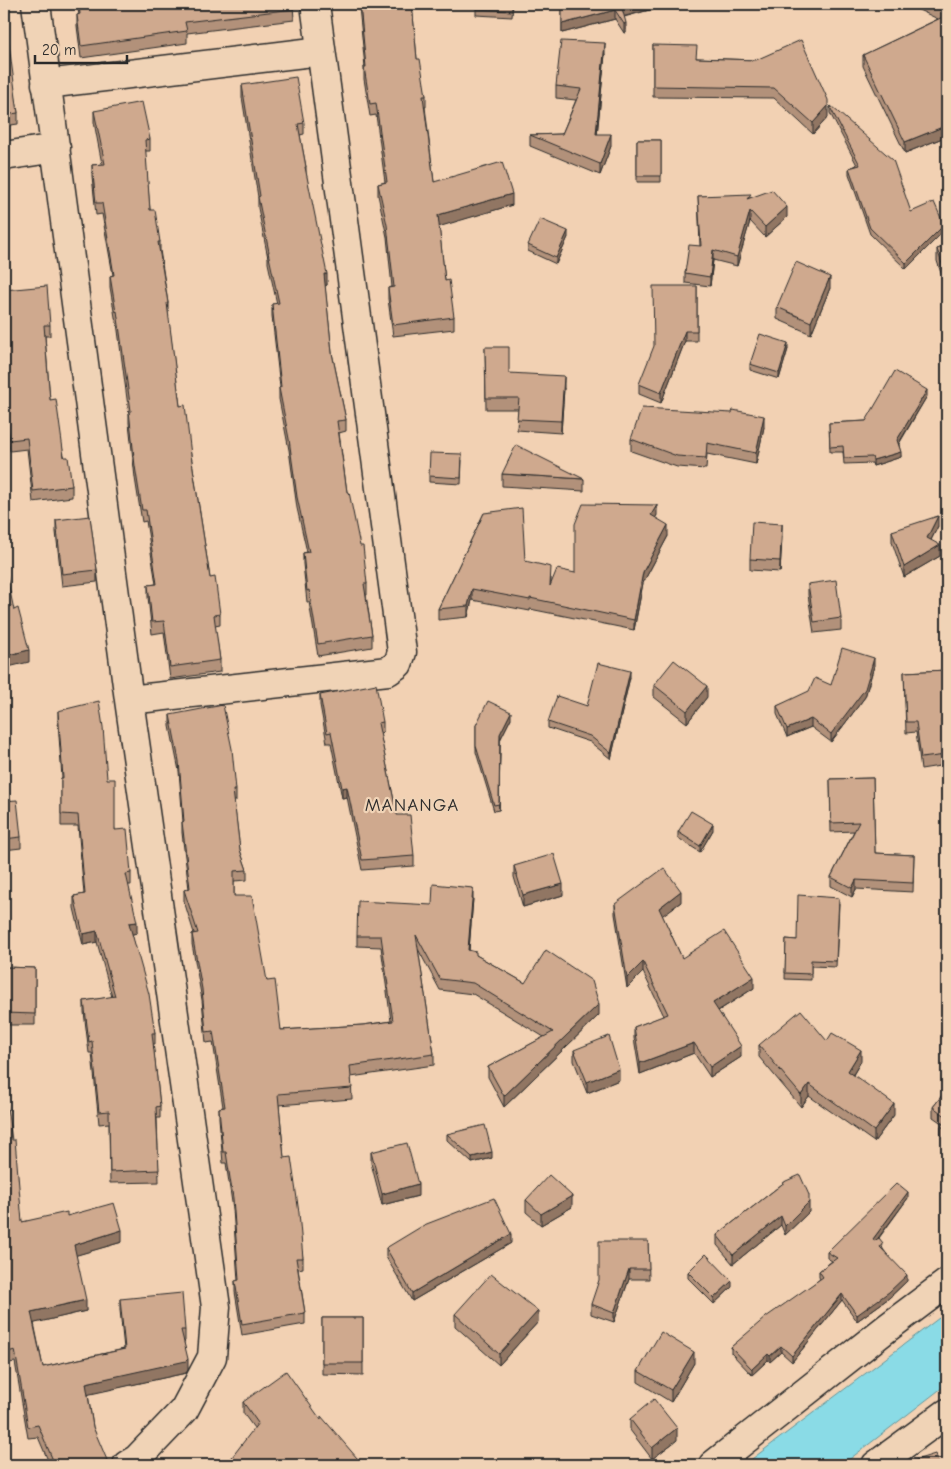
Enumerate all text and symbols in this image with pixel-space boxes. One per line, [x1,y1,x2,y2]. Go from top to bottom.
scale bar [35,32,128,64]
text: 20 m [42,41,76,59]
district label: MANANGA [365,794,459,816]

